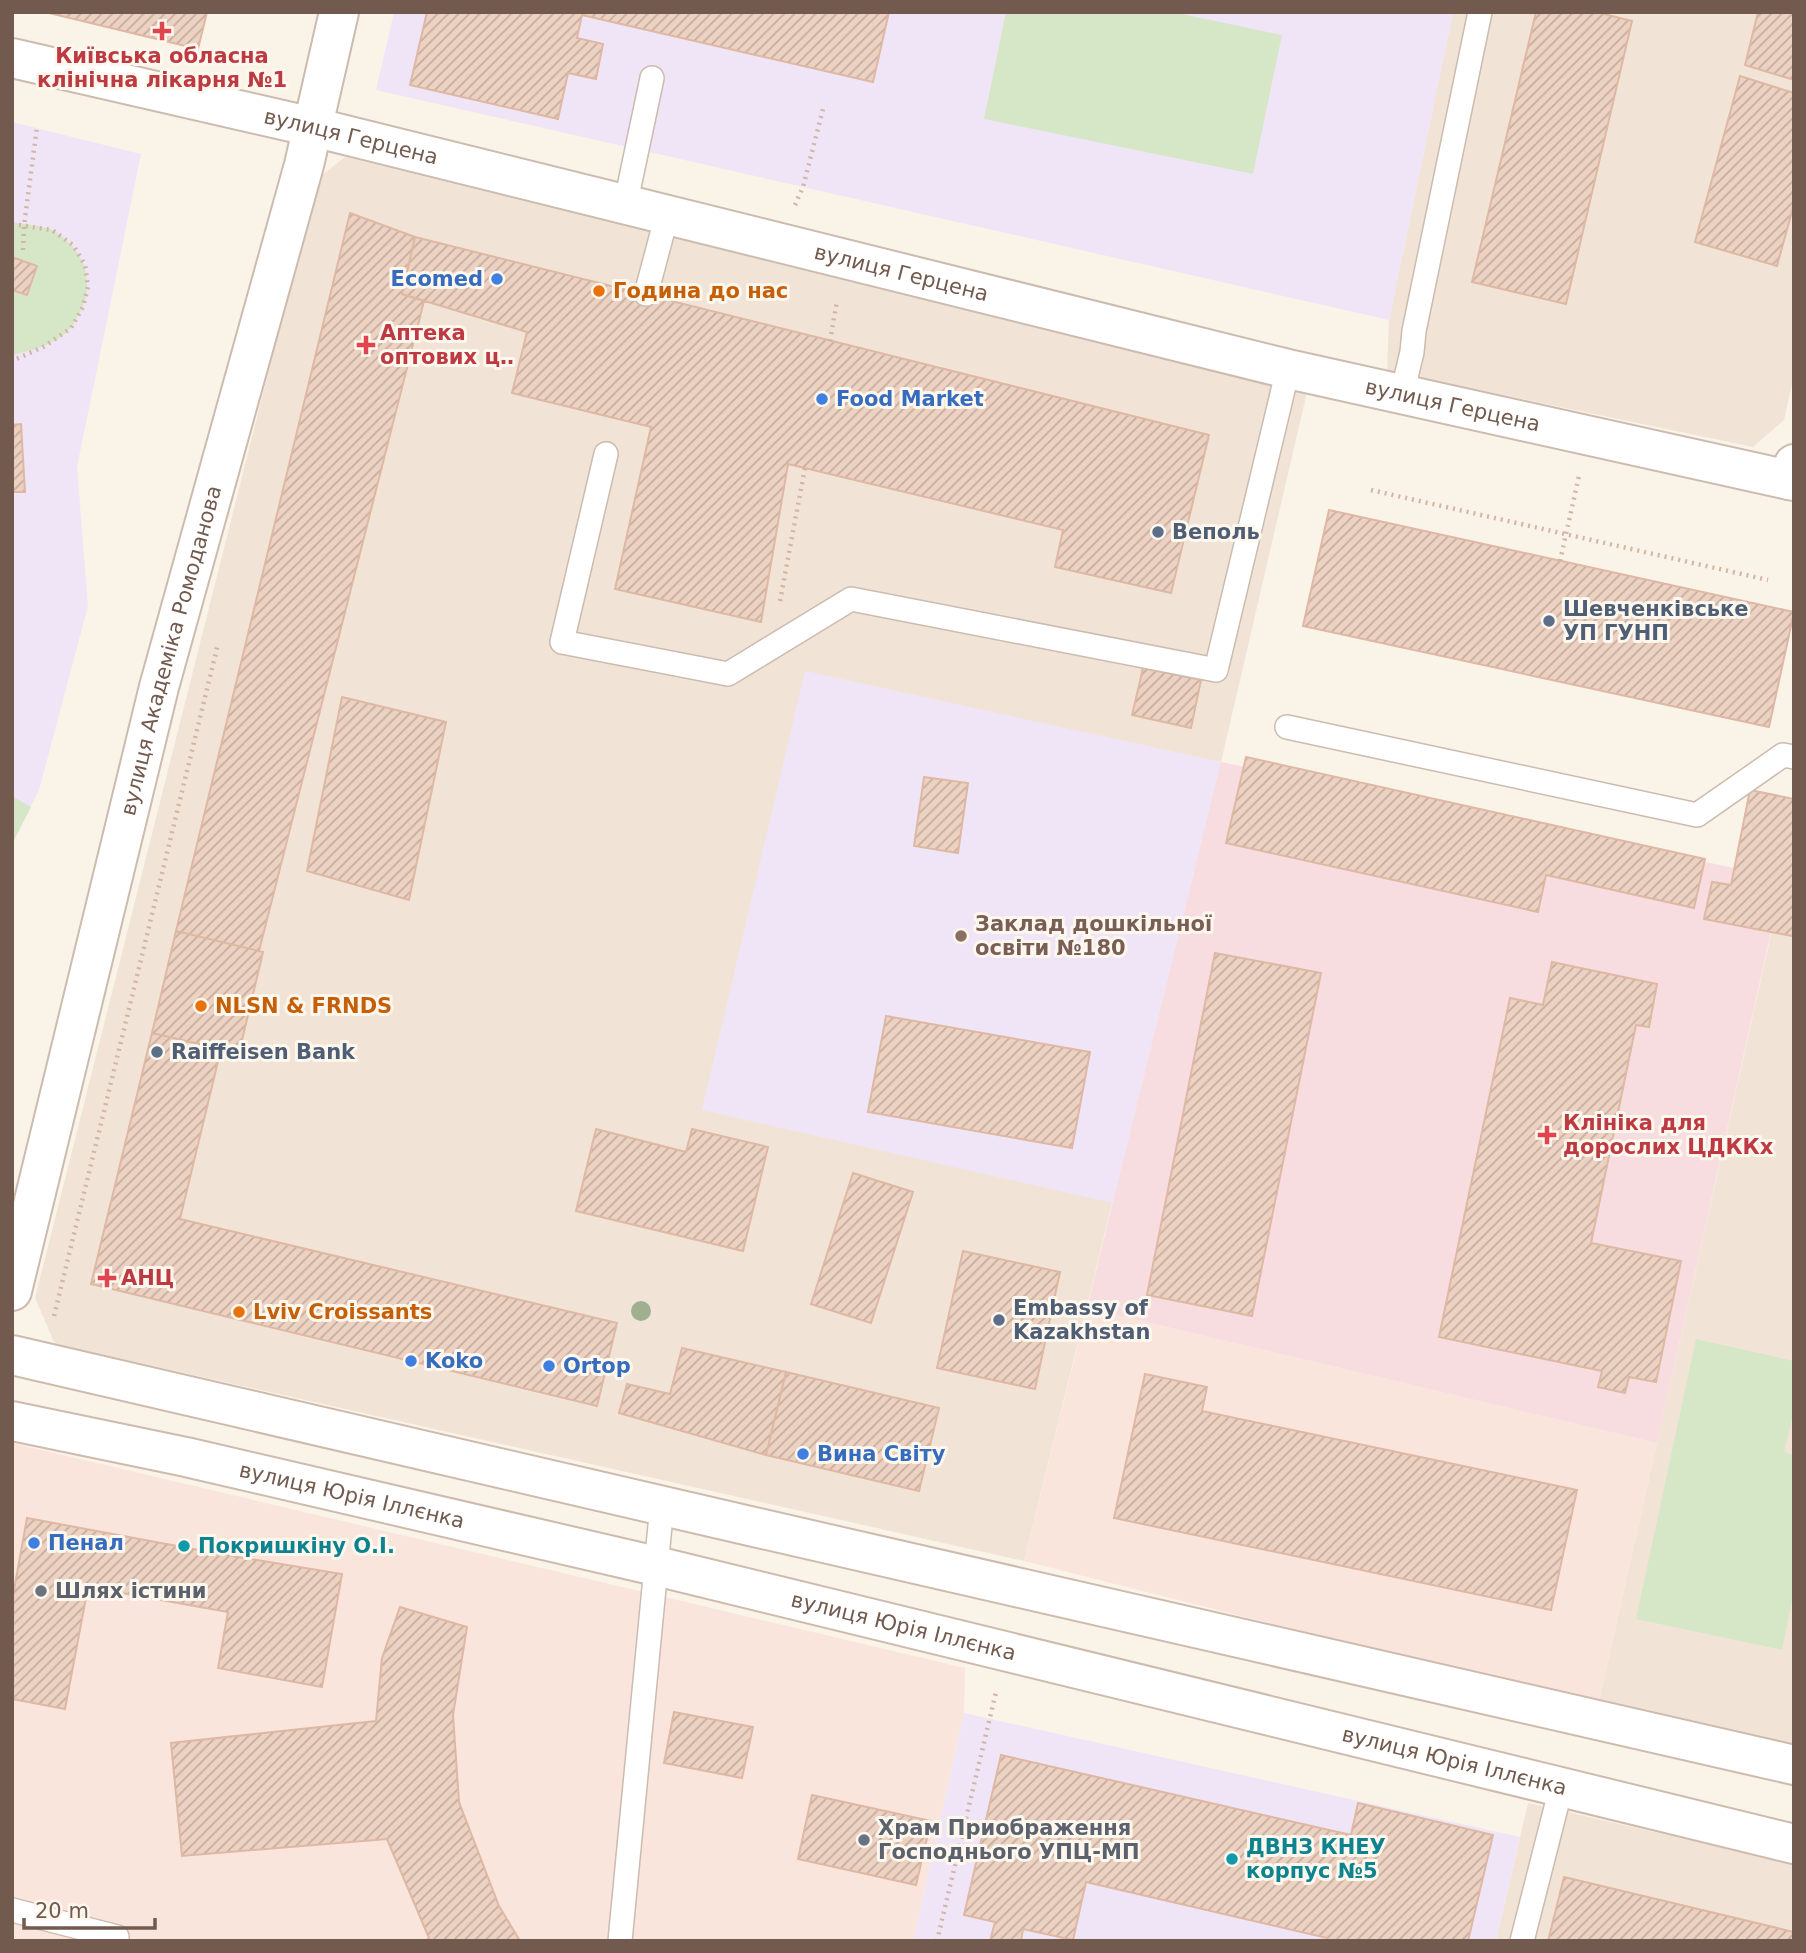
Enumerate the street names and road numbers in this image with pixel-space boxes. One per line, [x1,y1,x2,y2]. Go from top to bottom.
street label: вулиця Герцена [262,104,441,170]
street label: вулиця Герцена [812,240,991,306]
street label: вулиця Герцена [1363,374,1542,436]
street label: вулиця Академіка Ромоданова [116,483,226,818]
street label: вулиця Юрія Іллєнка [237,1458,467,1533]
street label: вулиця Юрія Іллєнка [789,1587,1018,1666]
street label: вулиця Юрія Іллєнка [1339,1722,1569,1800]

